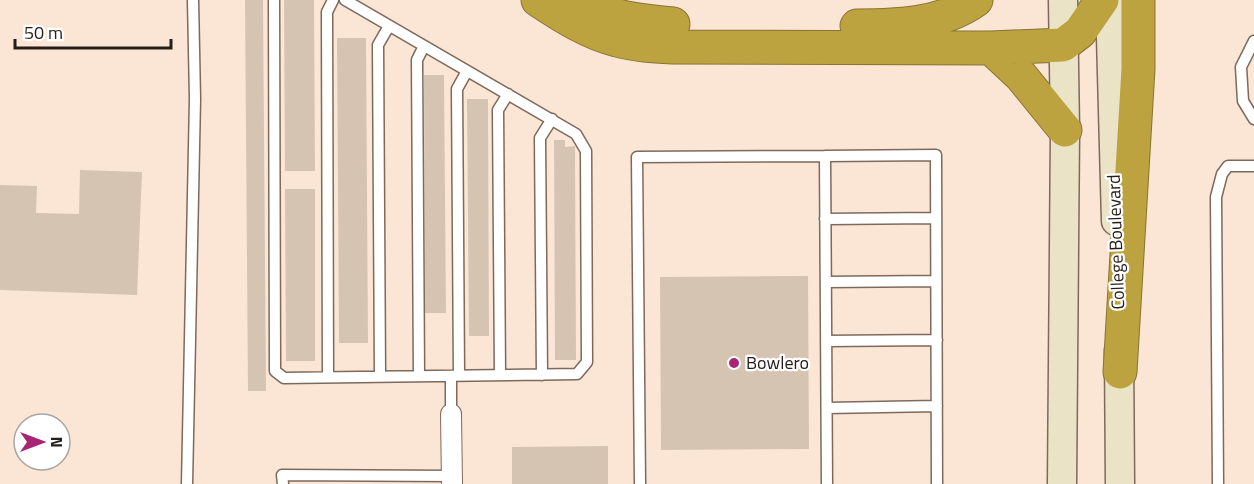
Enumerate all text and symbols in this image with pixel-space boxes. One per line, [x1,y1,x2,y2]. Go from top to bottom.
scale bar [15,12,171,50]
text: 50 m [24,19,63,46]
street label: College Boulevard [1100,174,1131,310]
place label: Bowlero [746,349,809,376]
marker: Bowlero [727,356,741,370]
north arrow [12,412,72,472]
text: N [45,436,69,448]

